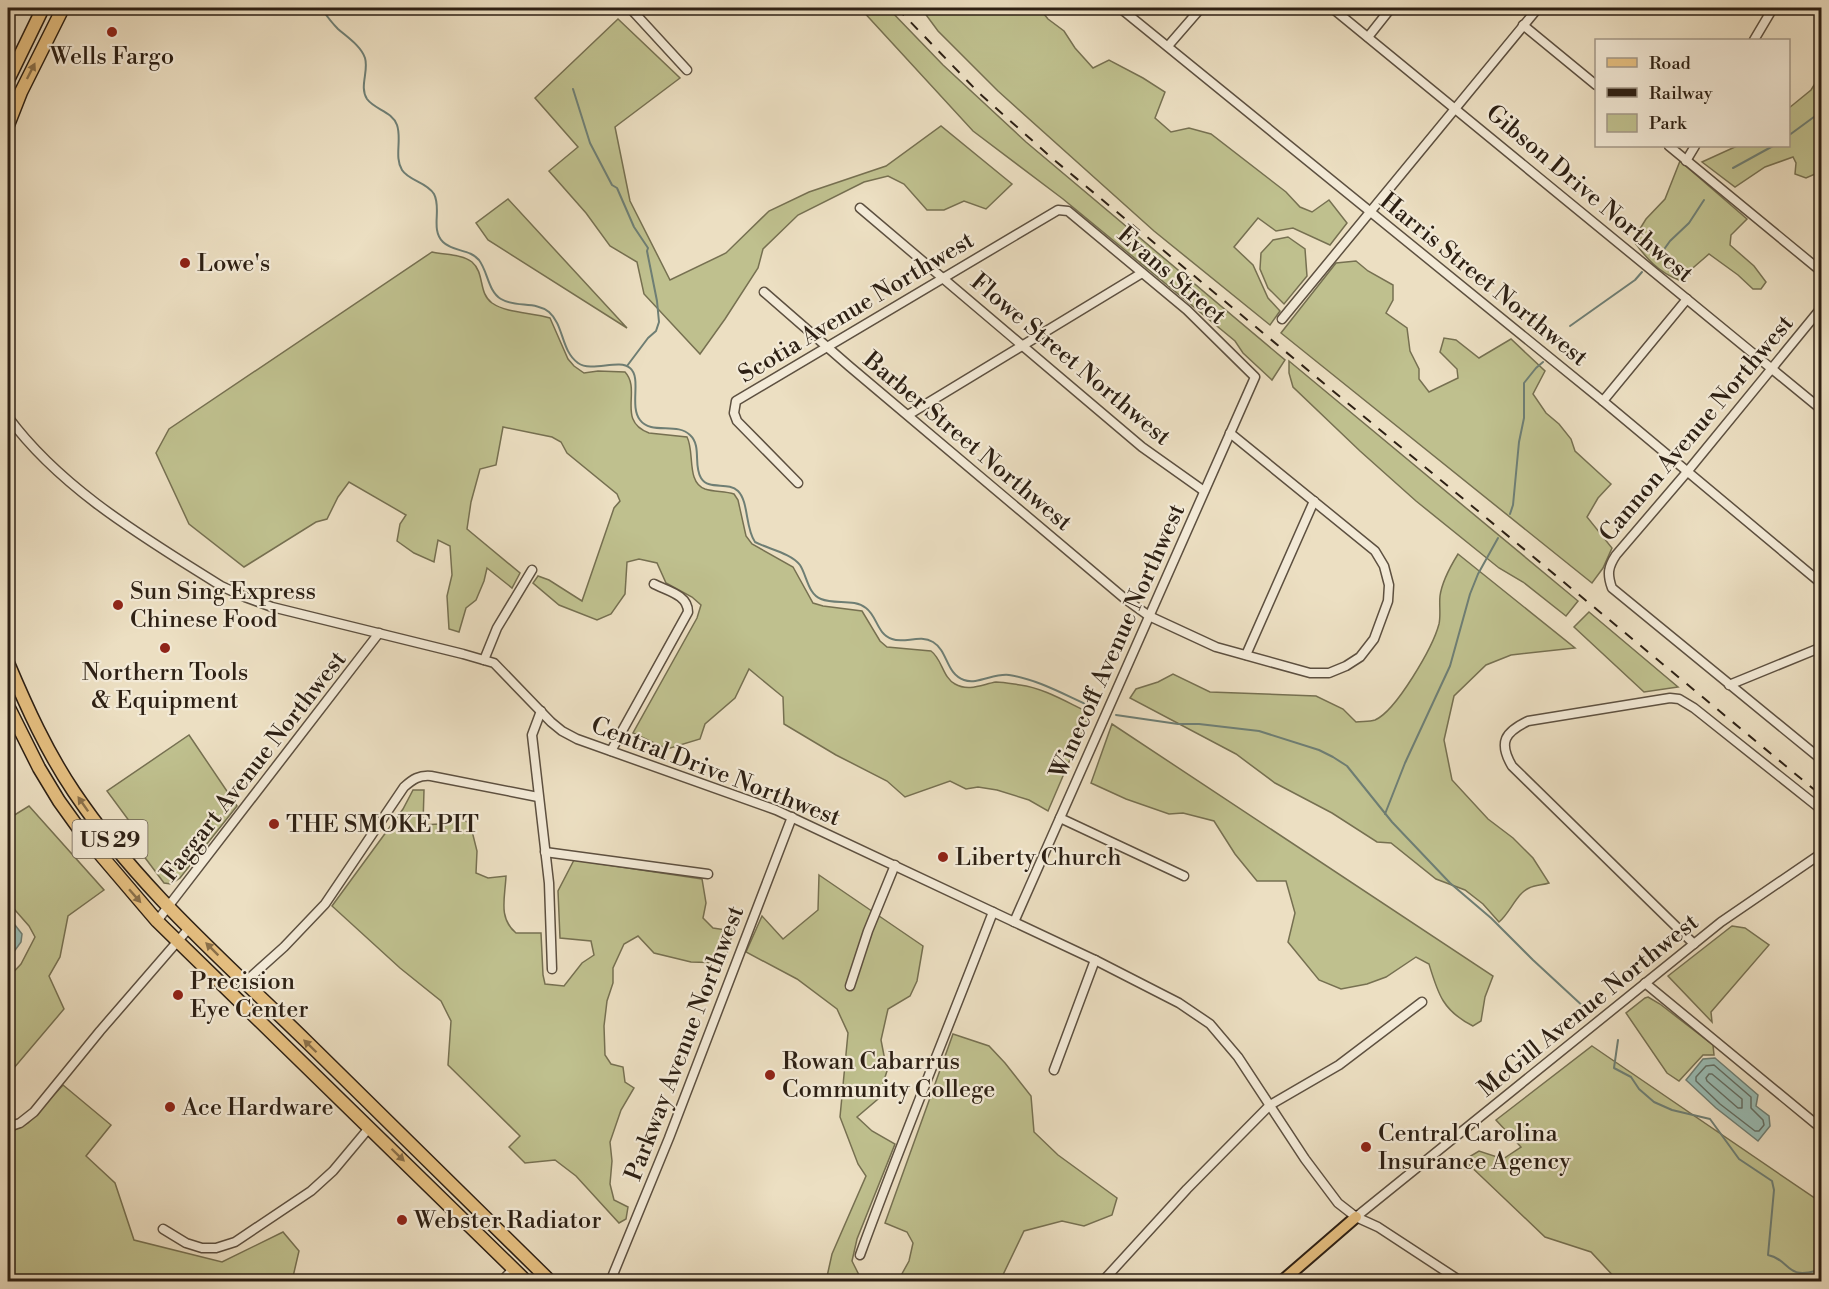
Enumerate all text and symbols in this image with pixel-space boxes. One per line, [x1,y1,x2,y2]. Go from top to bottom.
marker: Wells Fargo [105,25,119,39]
legend [1595,39,1790,147]
place label: Wells Fargo [49,42,174,72]
text: Road [1649,52,1692,75]
one-way arrow [26,62,36,79]
text: Railway [1649,82,1713,105]
street label: Gibson Drive Northwest [1480,98,1699,290]
text: Park [1649,112,1688,135]
street label: Harris Street Northwest [1373,187,1594,373]
street label: Evans Street [1111,220,1232,332]
street label: Scotia Avenue Northwest [733,225,980,390]
place label: Lowe's [197,249,270,279]
marker: Lowe's [178,256,192,270]
street label: Flowe Street Northwest [964,267,1177,453]
street label: Cannon Avenue Northwest [1593,309,1801,548]
street label: Barber Street Northwest [856,345,1078,538]
street label: Winecoff Avenue Northwest [1043,499,1192,784]
place label: Sun Sing Express Chinese Food [130,577,316,635]
marker: Sun Sing Express Chinese Food [111,598,125,612]
marker: Northern Tools & Equipment [158,641,172,655]
street label: Faggart Avenue Northwest [154,645,354,888]
place label: Northern Tools & Equipment [82,658,248,716]
street label: Central Drive Northwest [587,710,845,834]
one-way arrow [77,796,89,812]
place label: THE SMOKE PIT [286,810,479,840]
marker: THE SMOKE PIT [267,817,281,831]
road number: US 29 [72,820,148,858]
place label: Liberty Church [955,843,1122,873]
marker: Liberty Church [936,850,950,864]
one-way arrow [129,889,142,904]
street label: Parkway Avenue Northwest [619,901,751,1185]
street label: McGill Avenue Northwest [1472,907,1705,1104]
one-way arrow [205,942,219,957]
place label: Precision Eye Center [190,967,309,1025]
marker: Precision Eye Center [171,988,185,1002]
one-way arrow [304,1039,318,1053]
place label: Rowan Cabarrus Community College [782,1047,995,1105]
marker: Rowan Cabarrus Community College [763,1068,777,1082]
place label: Ace Hardware [181,1093,334,1123]
marker: Ace Hardware [163,1100,177,1114]
place label: Central Carolina Insurance Agency [1378,1119,1571,1177]
marker: Central Carolina Insurance Agency [1359,1140,1373,1154]
one-way arrow [390,1148,404,1162]
place label: Webster Radiator [413,1206,602,1236]
marker: Webster Radiator [395,1213,409,1227]

